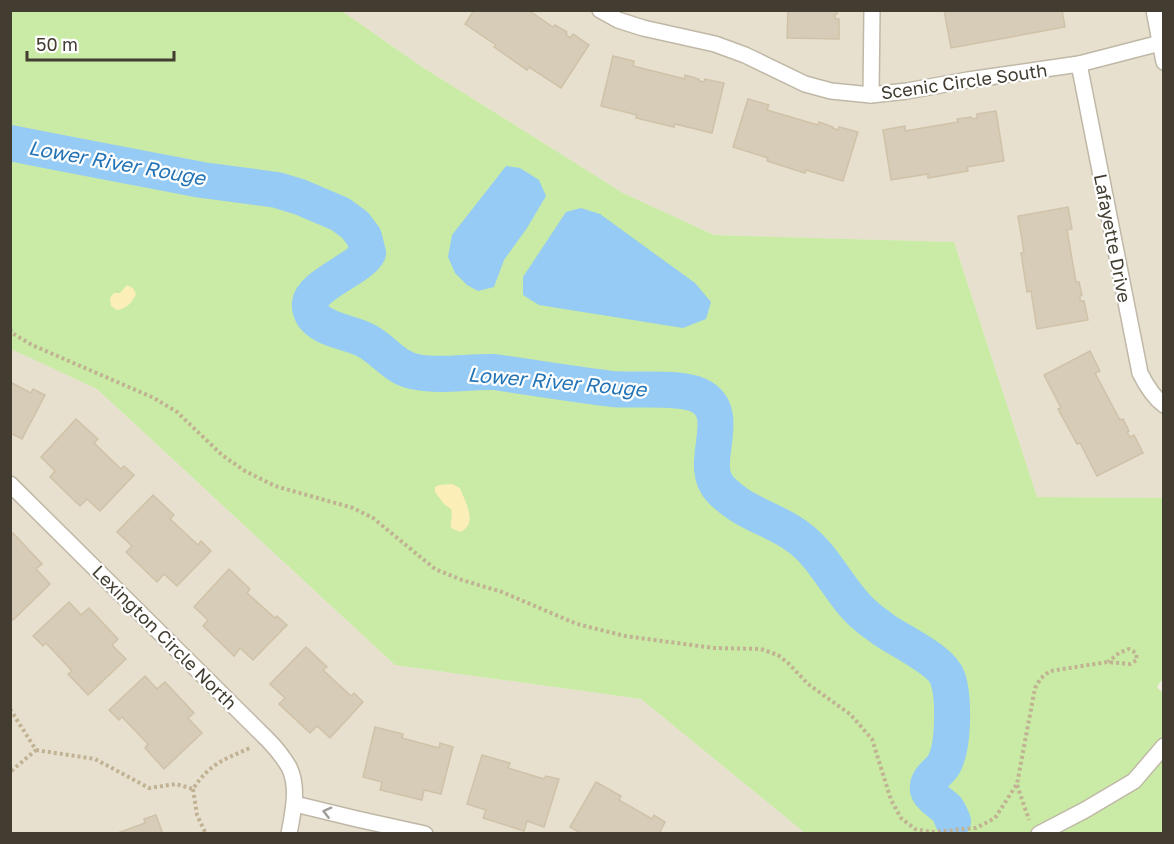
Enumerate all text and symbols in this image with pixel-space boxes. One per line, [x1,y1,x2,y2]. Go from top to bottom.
scale bar [27,24,174,62]
text: 50 m [36,33,78,55]
street label: Scenic Circle South [879,58,1049,104]
water label: Lower River Rouge [27,135,209,191]
street label: Lafayette Drive [1090,172,1136,304]
water label: Lower River Rouge [467,361,649,402]
street label: Lexington Circle North [88,560,242,714]
one-way arrow [322,806,332,819]

